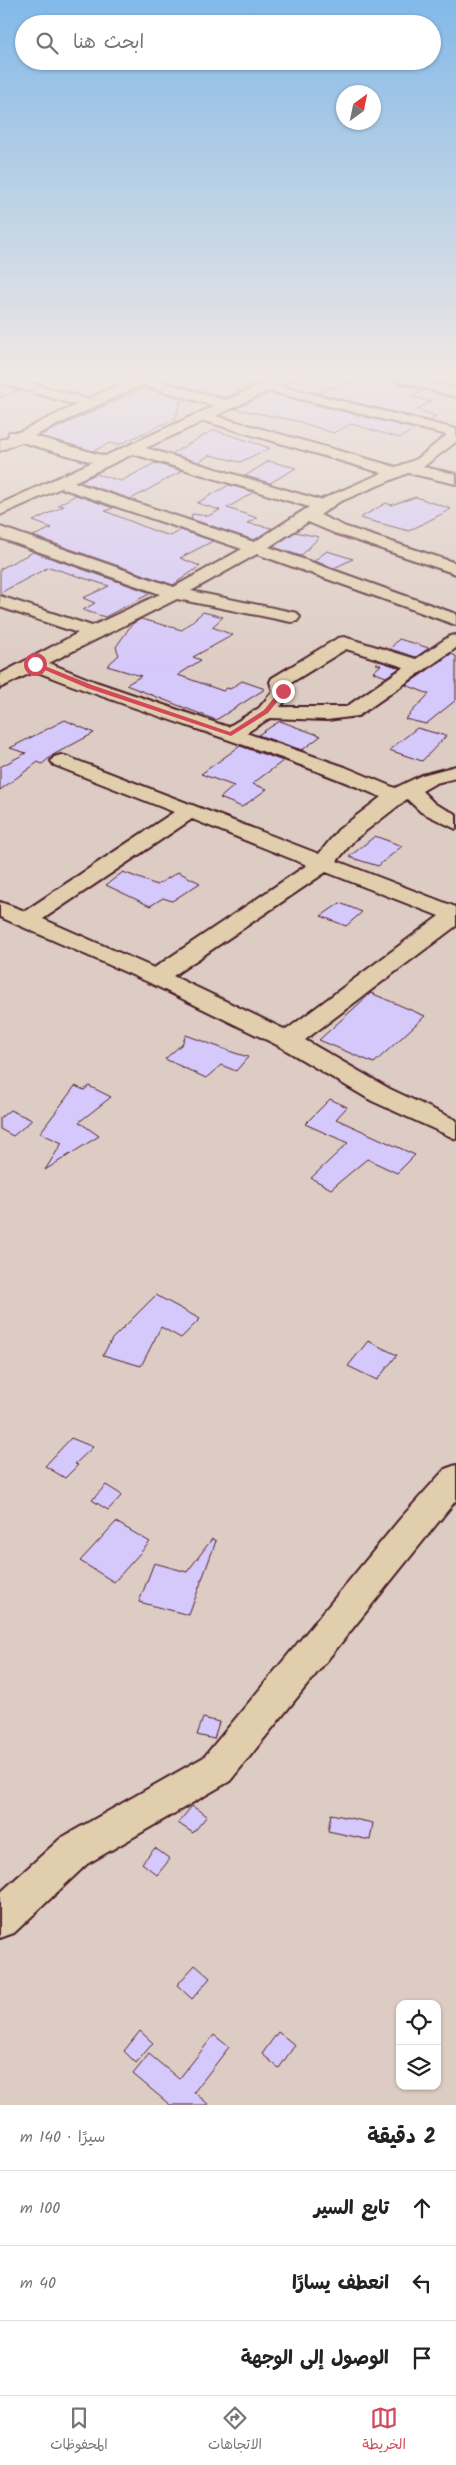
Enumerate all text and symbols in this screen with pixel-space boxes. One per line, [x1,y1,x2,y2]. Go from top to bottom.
search box [15,15,441,70]
text: ابحث هنا [73,28,144,58]
icon: search [33,29,61,57]
north arrow [336,85,381,130]
route start [24,653,47,676]
route end [272,680,295,703]
map controls [396,2000,441,2090]
button: locate [396,2000,441,2045]
button: layers [396,2045,441,2090]
text: 2 دقيقة [367,2121,436,2154]
text: سيرًا · 140 m [20,2125,105,2150]
text: تابع السير [314,2194,389,2224]
icon: ahead [408,2194,436,2222]
text: 100 m [20,2196,60,2221]
text: انعطف يسارًا [292,2269,389,2299]
icon: left [408,2269,436,2297]
text: 40 m [20,2271,56,2296]
text: الوصول إلى الوجهة [241,2344,389,2374]
icon: arrive [408,2344,436,2372]
tab: المحفوظات [50,2404,108,2457]
tab: الاتجاهات [208,2404,262,2457]
tab: الخريطة [362,2404,406,2457]

